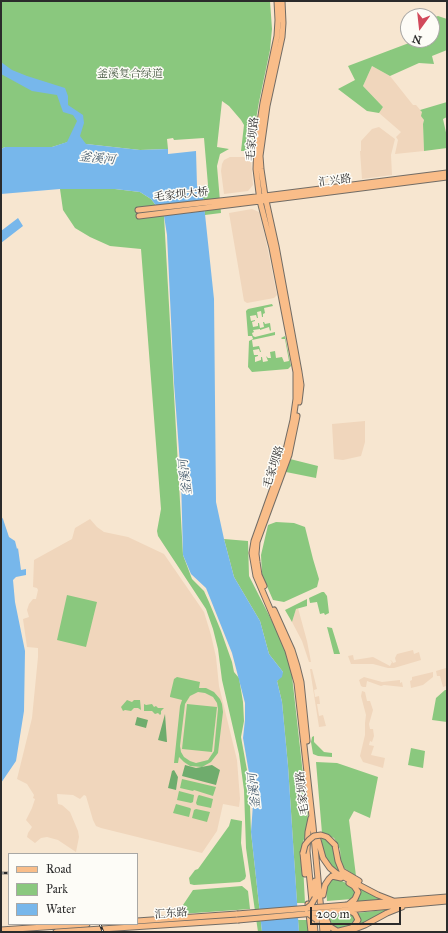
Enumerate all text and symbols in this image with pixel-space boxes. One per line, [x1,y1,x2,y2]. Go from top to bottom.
north arrow [400,8,440,48]
text: N [411,32,423,47]
park label: 釜溪复合绿道 [97,67,163,81]
street label: 毛家坝路 [244,116,262,162]
water label: 釜溪河 [78,150,116,168]
street label: 汇兴路 [318,172,352,190]
street label: 毛家坝大桥 [153,186,209,204]
street label: 毛家坝路 [261,444,287,490]
water label: 釜溪河 [177,458,195,496]
street label: 毛家坝路 [294,770,312,816]
water label: 釜溪河 [246,772,264,810]
legend [8,853,138,925]
text: Road [46,862,72,876]
text: Park [46,882,68,896]
scale bar [312,899,403,925]
text: Water [46,902,76,916]
street label: 汇东路 [154,906,188,922]
text: 200 m [317,907,350,921]

